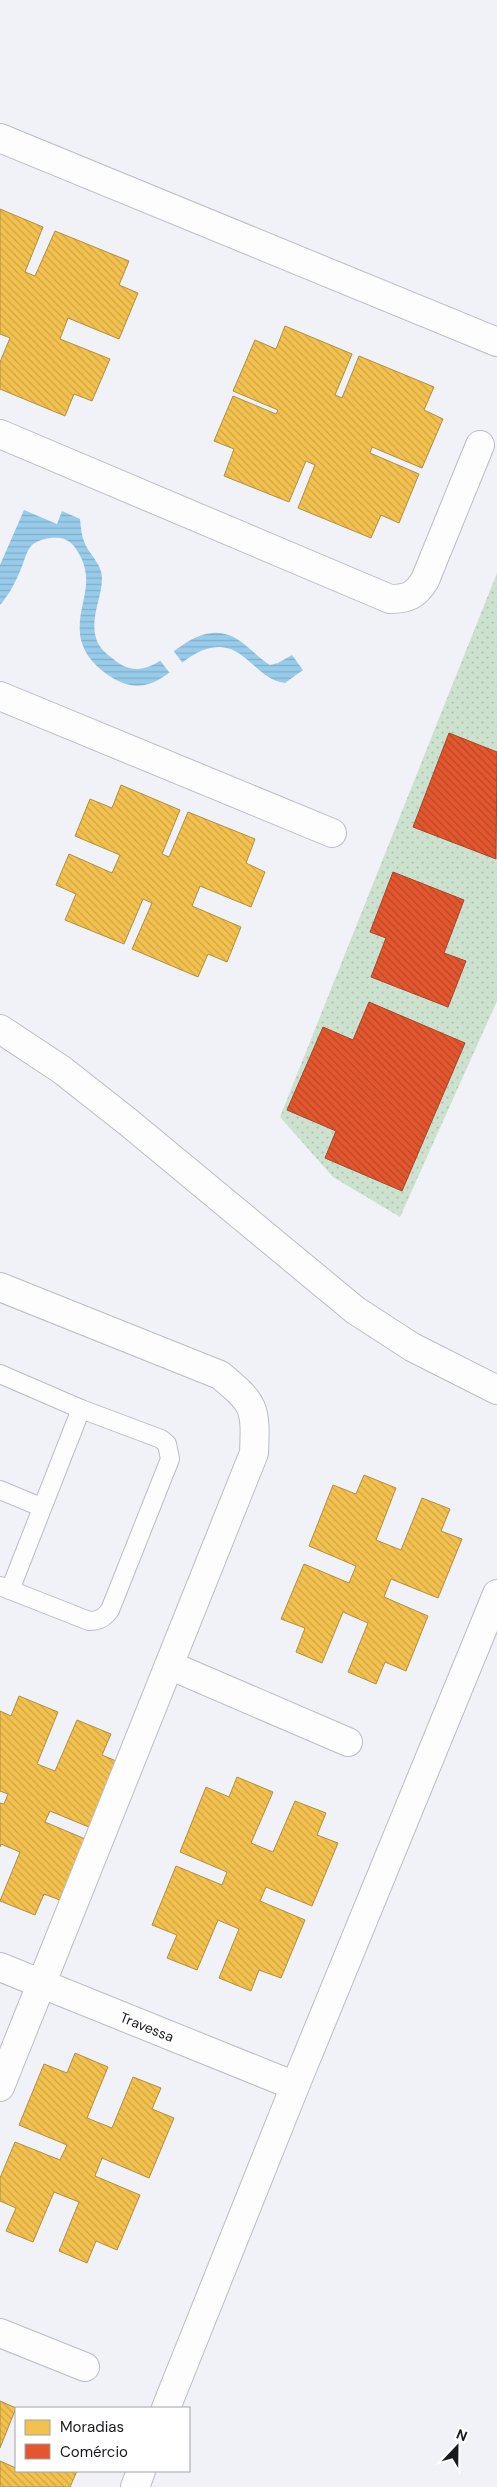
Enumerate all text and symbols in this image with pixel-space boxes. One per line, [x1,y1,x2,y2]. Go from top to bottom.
street label: Travessa [118,2008,176,2046]
legend [15,2407,190,2472]
text: Moradias [60,2417,124,2437]
north arrow [432,2422,482,2472]
text: N [454,2425,470,2445]
text: Comércio [60,2442,128,2462]

